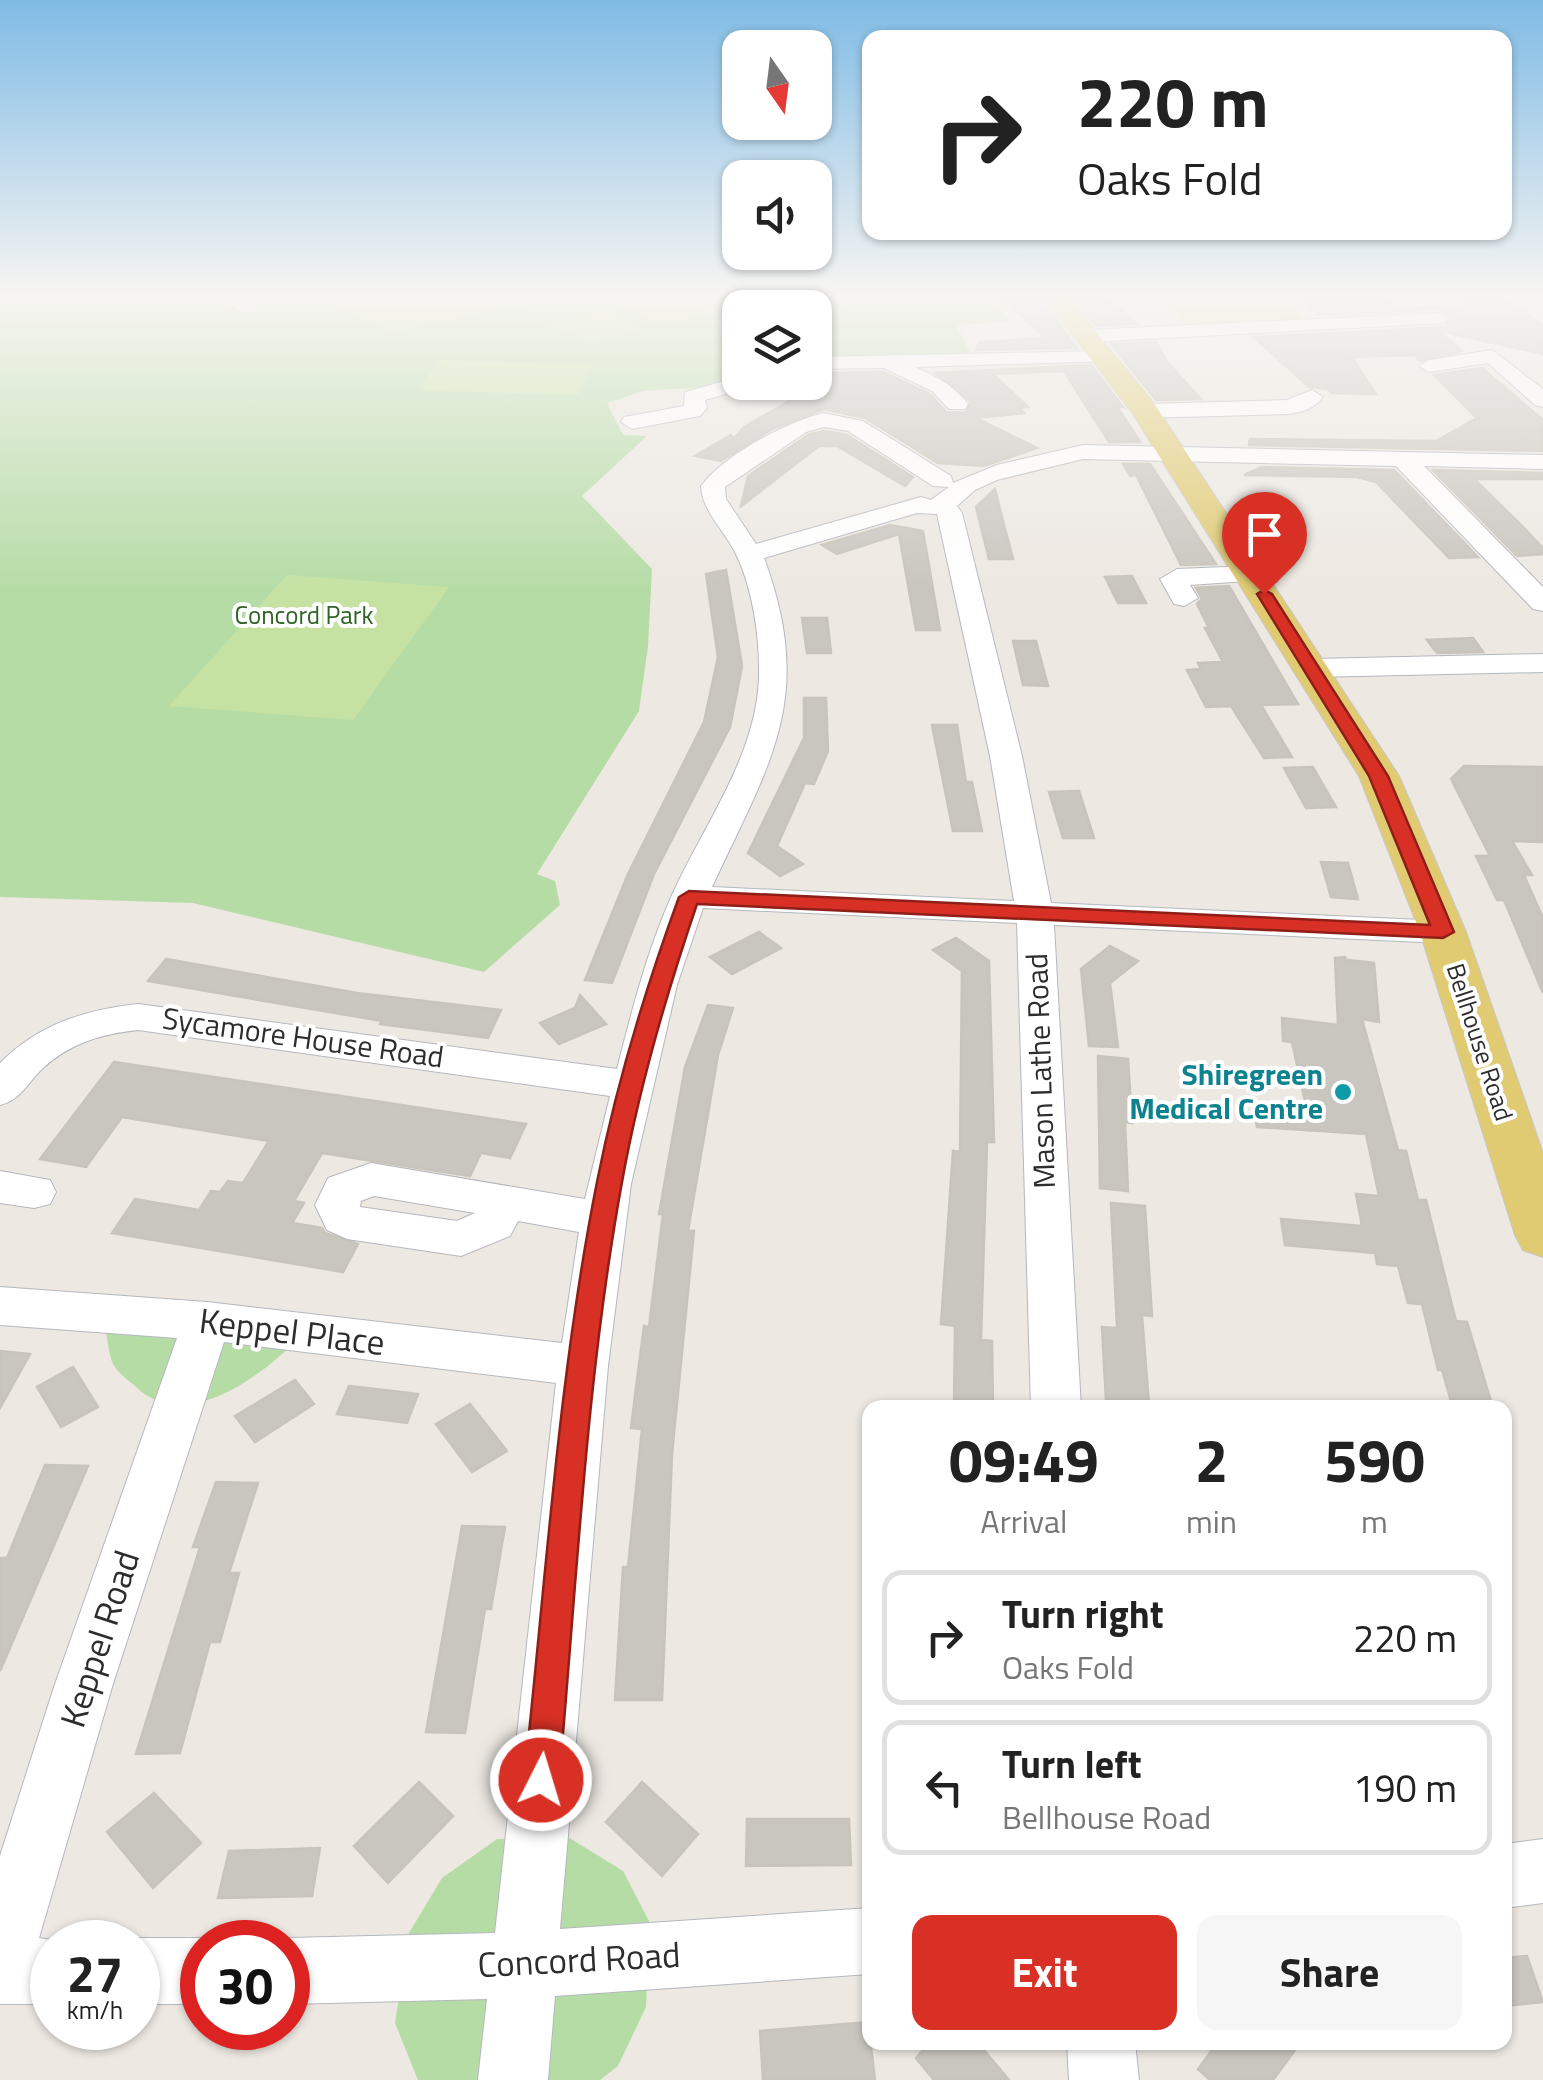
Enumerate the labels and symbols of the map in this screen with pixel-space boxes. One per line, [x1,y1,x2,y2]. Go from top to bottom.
north arrow [722,30,832,140]
pin [1222,492,1307,595]
park label: Concord Park [235,596,373,634]
street label: Mason Lathe Road [1013,953,1067,1190]
street label: Bellhouse Road [1437,958,1523,1126]
street label: Sycamore House Road [160,995,447,1080]
place label: Shiregreen Medical Centre [1129,1051,1323,1131]
marker: Shiregreen Medical Centre [1332,1081,1354,1103]
street label: Keppel Place [196,1293,388,1369]
street label: Keppel Road [45,1543,153,1734]
position arrow [489,1728,593,1832]
speed limit sign: 30 [180,1920,310,2050]
street label: Concord Road [476,1927,682,1991]

